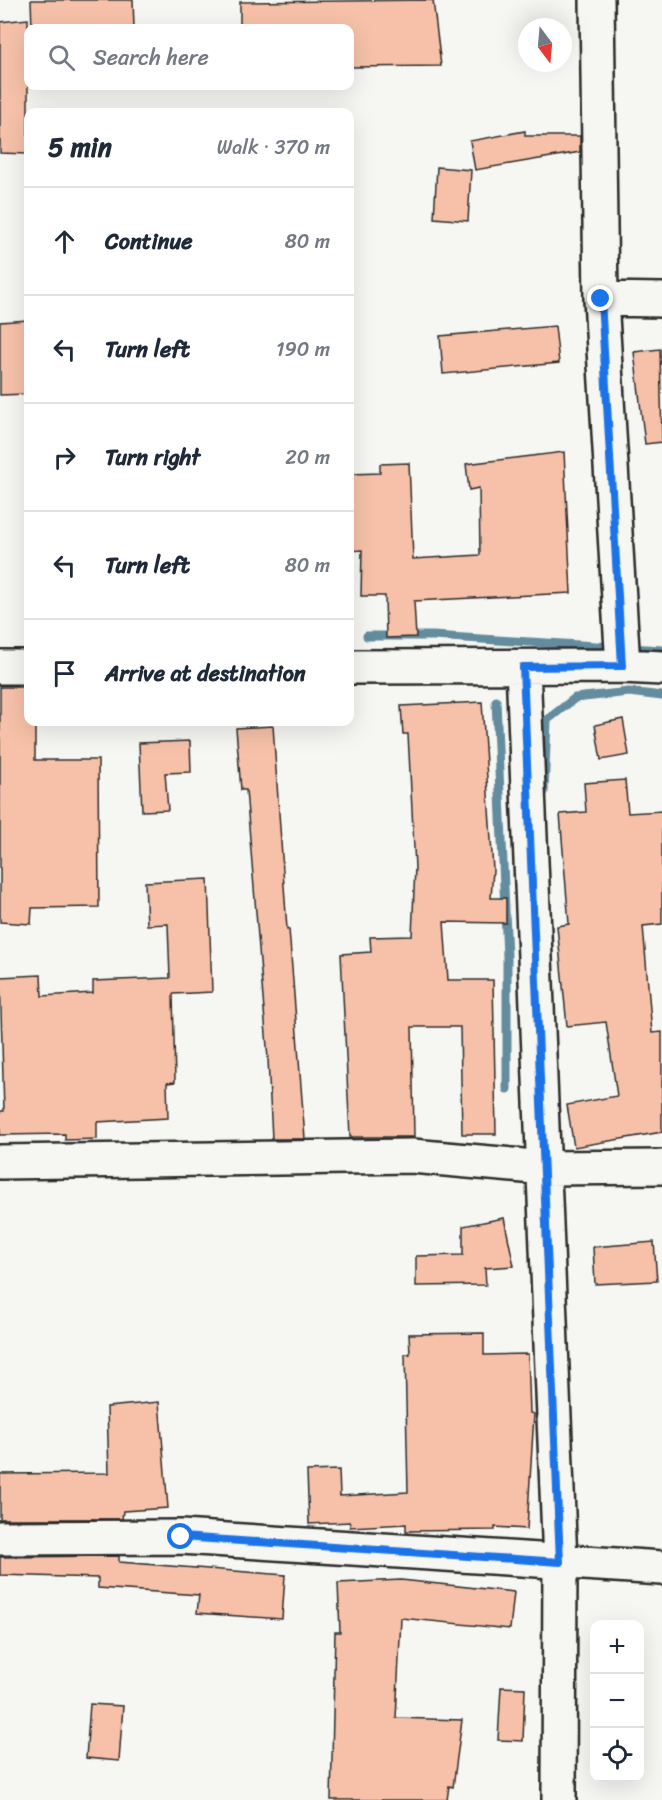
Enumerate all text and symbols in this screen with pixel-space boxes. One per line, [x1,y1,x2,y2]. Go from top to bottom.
north arrow [518,18,572,72]
search box [24,24,354,90]
text: Search here [93,38,209,77]
icon: search [45,41,78,74]
text: 5 min [48,124,112,170]
text: Walk · 370 m [217,130,330,165]
text: Continue [105,222,193,261]
text: 80 m [285,224,330,259]
icon: ahead [48,225,81,258]
route end [587,285,613,311]
text: Turn left [105,330,190,369]
text: 190 m [276,332,330,367]
icon: left [48,333,81,366]
text: Turn right [105,438,200,477]
text: 20 m [285,440,330,475]
icon: right [48,441,81,474]
text: Turn left [105,546,190,585]
text: 80 m [285,548,330,583]
icon: left [48,549,81,582]
text: Arrive at destination [105,654,306,693]
icon: arrive [48,657,81,690]
route start [167,1523,193,1549]
map controls [590,1620,644,1782]
button: + [590,1620,644,1674]
button: − [590,1674,644,1728]
button: locate [590,1728,644,1782]

